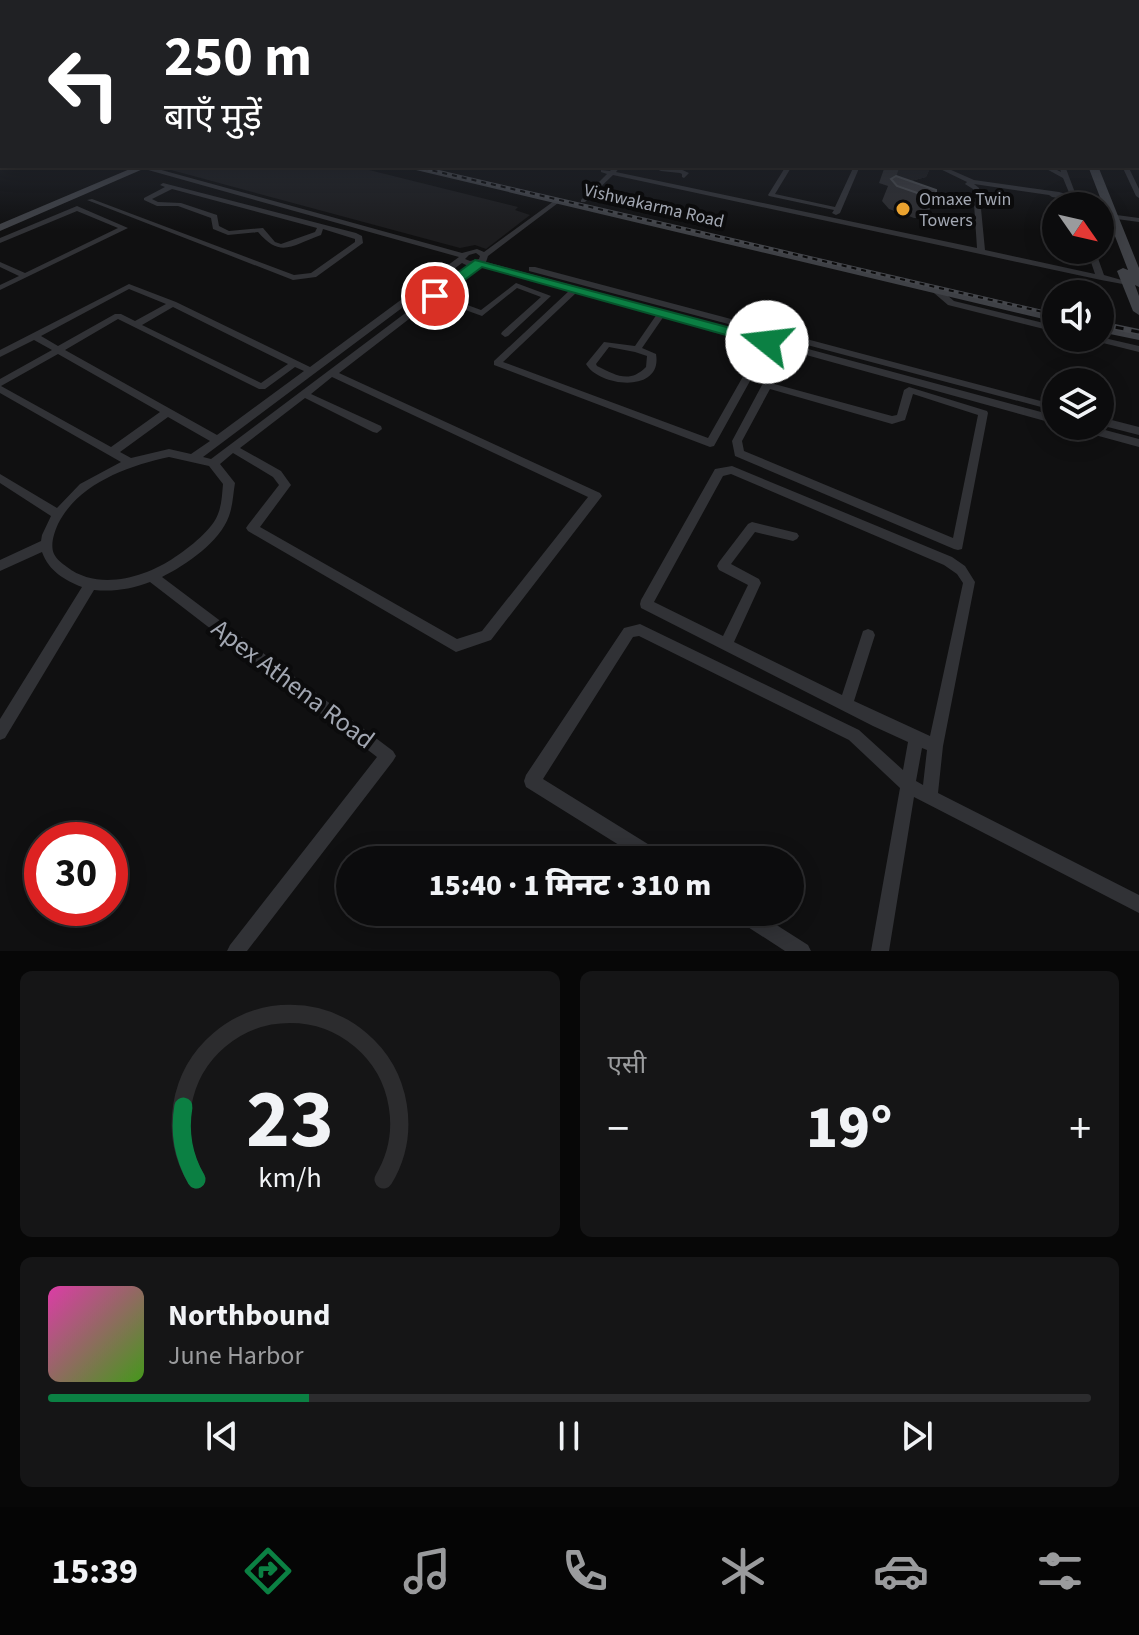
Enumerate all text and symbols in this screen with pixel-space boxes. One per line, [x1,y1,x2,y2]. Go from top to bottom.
text: 250 m [164,18,312,97]
icon: left [32,32,136,136]
text: बाएँ मुड़ें [164,92,262,143]
street label: Vishwakarma Road [581,178,727,234]
place label: Omaxe Twin Towers [919,187,1011,233]
north arrow [1042,192,1114,264]
map controls [1042,192,1114,440]
marker: Omaxe Twin Towers [894,200,912,218]
pin [401,262,469,330]
icon: arrive [413,274,457,318]
button: sound [1042,280,1114,352]
position arrow [725,300,809,384]
button: layers [1042,368,1114,440]
street label: Apex Athena Road [204,610,382,758]
speed limit sign: 30 [24,822,128,926]
text: 15:40 · 1 मिनट · 310 m [429,864,711,907]
text: एसी [608,1046,646,1083]
text: 23 [246,1061,334,1179]
text: 19° [806,1086,892,1171]
text: − [608,1098,629,1161]
text: + [1069,1098,1091,1161]
text: km/h [258,1158,321,1198]
text: Northbound [168,1294,330,1337]
text: June Harbor [168,1337,304,1374]
icon: previous [200,1414,244,1458]
icon: pause [547,1414,591,1458]
icon: next [895,1414,939,1458]
icon: directions [240,1543,296,1599]
icon: music [399,1543,455,1599]
icon: phone [557,1543,613,1599]
icon: climate [715,1543,771,1599]
icon: car [873,1543,929,1599]
icon: filters [1032,1543,1088,1599]
text: 15:39 [51,1546,138,1597]

